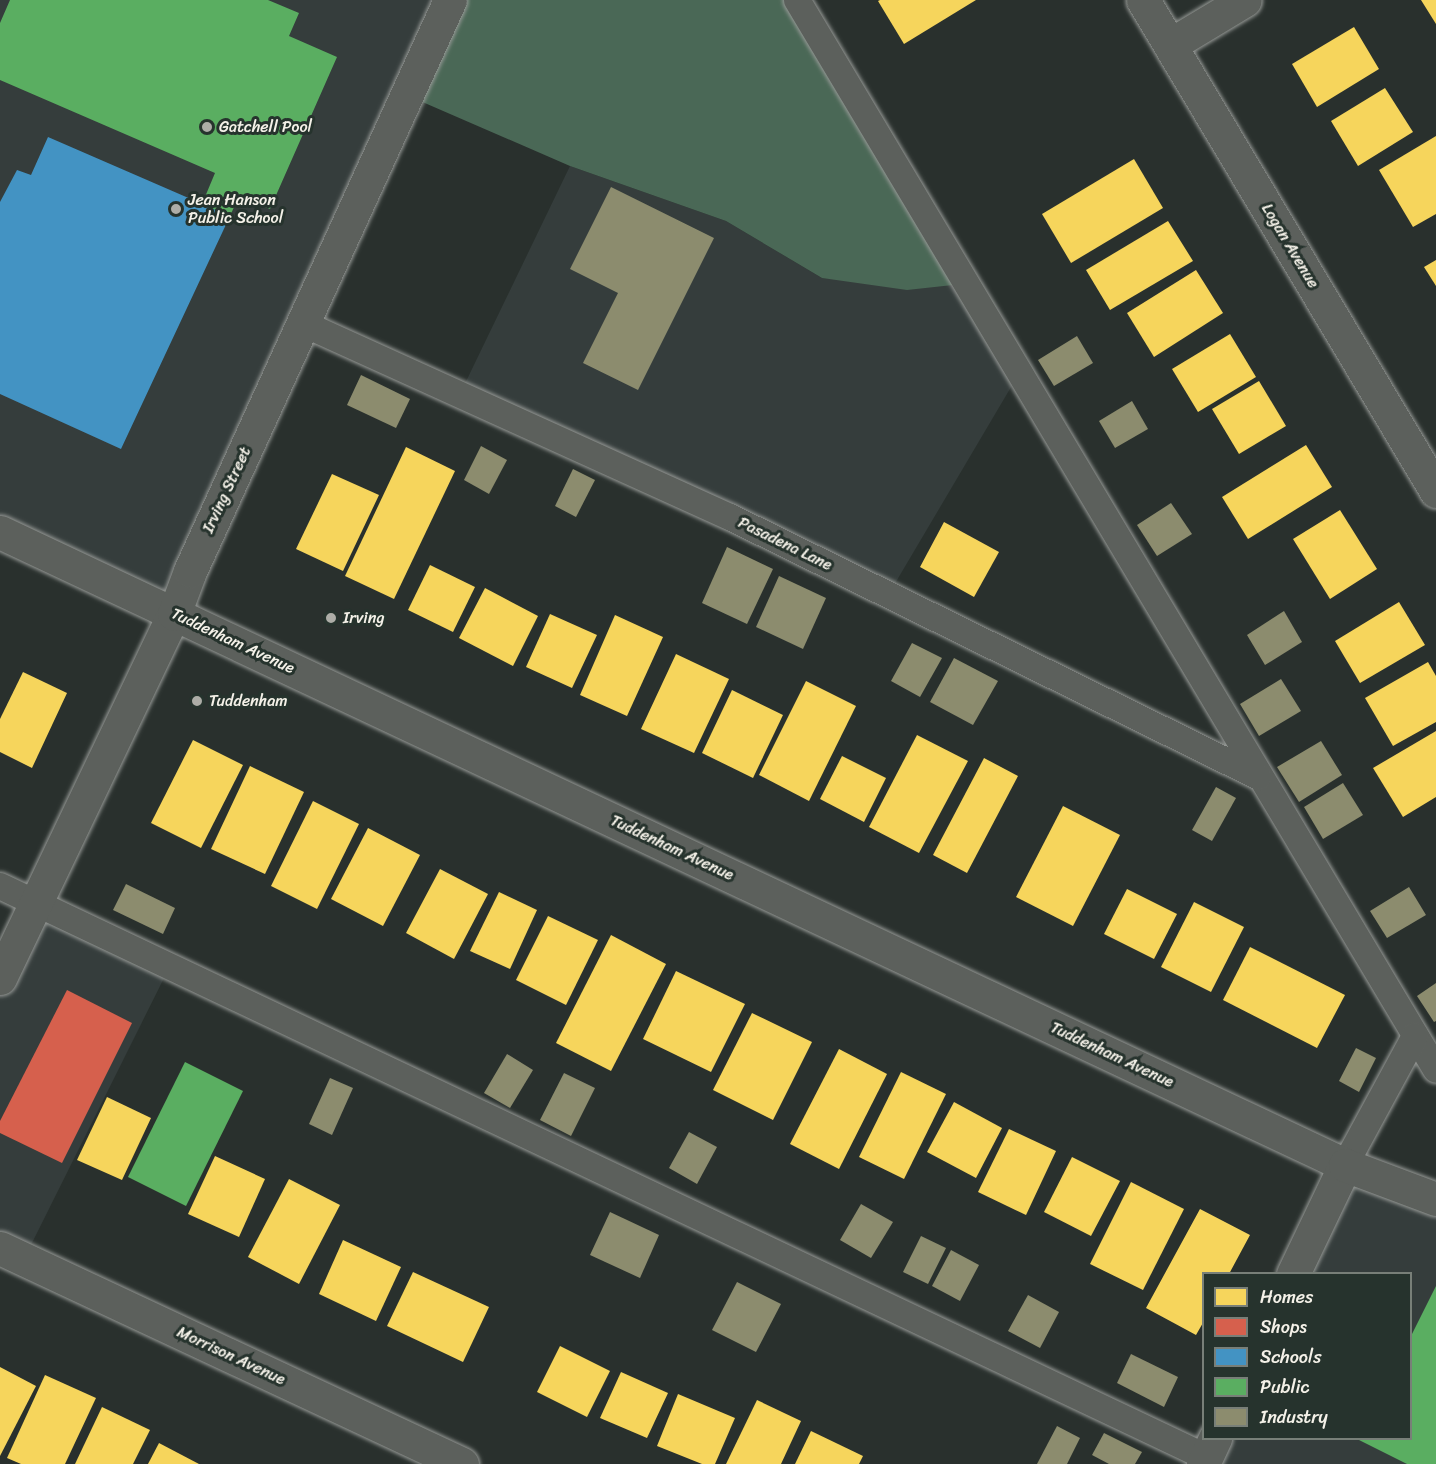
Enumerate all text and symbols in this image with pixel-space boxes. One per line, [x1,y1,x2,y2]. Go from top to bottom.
place label: Gatchell Pool [219,117,312,137]
marker: Gatchell Pool [200,120,214,134]
place label: Jean Hanson Public School [188,190,283,228]
street label: Logan Avenue [1257,200,1323,292]
marker: Jean Hanson Public School [169,202,183,216]
street label: Irving Street [199,444,255,536]
street label: Pasadena Lane [735,513,835,575]
street label: Tuddenham Avenue [168,604,298,678]
place label: Irving [343,608,385,628]
marker: Irving [324,611,338,625]
place label: Tuddenham [209,691,288,711]
marker: Tuddenham [190,694,204,708]
street label: Tuddenham Avenue [607,811,737,885]
street label: Tuddenham Avenue [1047,1018,1177,1092]
legend [1202,1272,1412,1440]
text: Homes [1260,1281,1313,1313]
text: Shops [1260,1311,1307,1343]
street label: Morrison Avenue [174,1323,288,1389]
text: Schools [1260,1341,1321,1373]
text: Public [1260,1371,1310,1403]
text: Industry [1260,1401,1328,1433]

